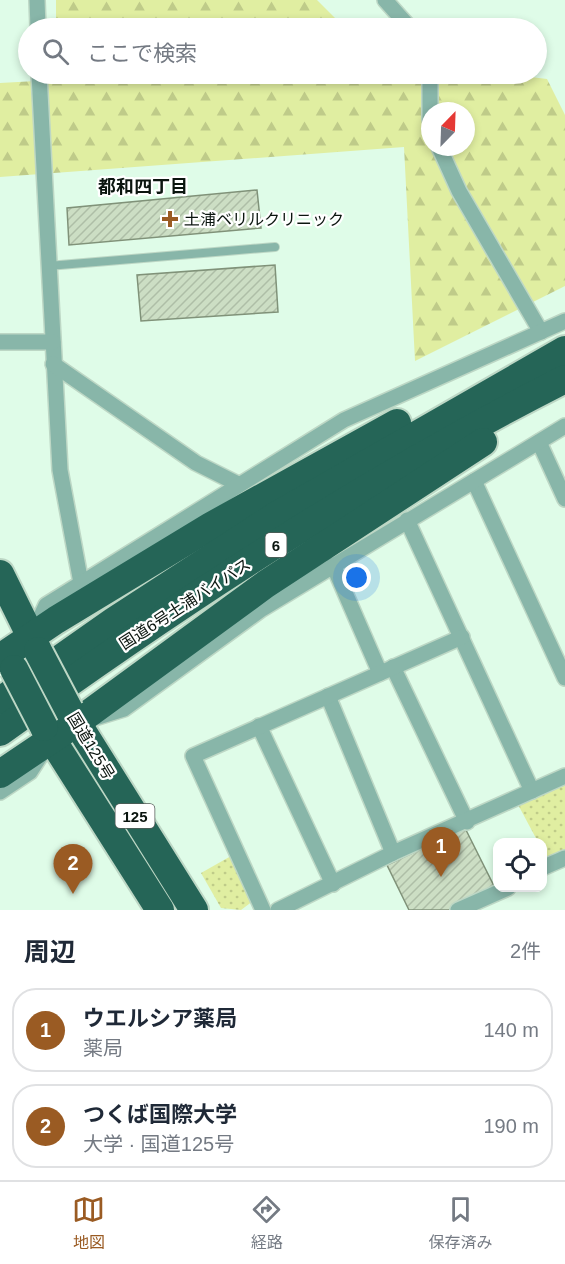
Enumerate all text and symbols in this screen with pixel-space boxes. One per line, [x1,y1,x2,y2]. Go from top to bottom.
search box [18,18,547,84]
icon: search [39,35,72,68]
text: ここで検索 [87,41,197,66]
north arrow [421,102,475,156]
district label: 都和四丁目 [98,177,188,197]
marker: 土浦ベリルクリニック [161,210,179,228]
place label: 土浦ベリルクリニック [184,211,344,228]
road number: 6 [266,533,286,557]
street label: 国道6号土浦バイパス [116,555,254,653]
your location [342,563,371,592]
street label: 国道125号 [64,710,118,782]
road number: 125 [116,804,154,828]
pin: 1 [422,828,460,877]
map controls [493,838,547,892]
button: locate [493,838,547,892]
pin: 2 [54,844,92,894]
text: 周辺 [24,937,76,967]
text: 2件 [510,940,541,962]
text: ウエルシア薬局 [83,1006,237,1031]
text: 1 [40,1019,51,1041]
text: 140 m [483,1019,539,1041]
text: 薬局 [83,1037,123,1059]
text: つくば国際大学 [83,1102,237,1127]
text: 2 [40,1115,51,1137]
text: 190 m [483,1115,539,1137]
text: 大学 · 国道125号 [83,1133,234,1155]
tab: 地図 [72,1193,105,1253]
tab: 経路 [250,1193,283,1253]
tab: 保存済み [428,1193,492,1253]

